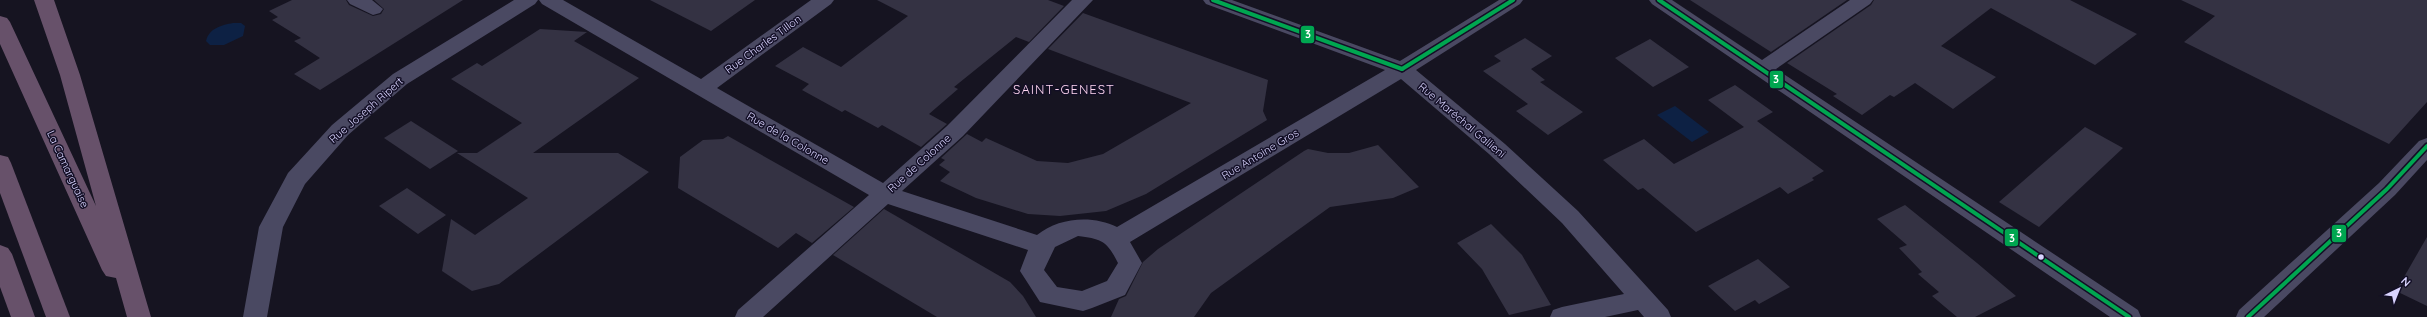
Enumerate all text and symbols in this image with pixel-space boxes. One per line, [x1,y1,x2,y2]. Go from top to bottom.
street label: Rue Charles Tillon [722,12,804,76]
line badge: 3 [1300,25,1315,44]
text: 3 [1305,27,1311,41]
line badge: 3 [1769,70,1784,89]
text: 3 [1773,72,1779,86]
street label: Rue Joseph Ripert [326,74,406,146]
street label: Rue Maréchal Gallieni [1415,79,1509,161]
district label: SAINT-GENEST [1013,81,1115,97]
street label: Rue de la Colonne [744,109,832,167]
street label: Rue Antoine Gros [1219,125,1301,183]
street label: La Camarguaise [44,128,92,210]
street label: Rue de Colonne [884,131,954,195]
line badge: 3 [2331,224,2347,243]
text: 3 [2336,226,2342,240]
line badge: 3 [2004,228,2019,247]
text: 3 [2009,231,2015,245]
unlabelled marker [2036,252,2046,262]
north arrow [2379,269,2419,309]
text: N [2398,274,2414,290]

